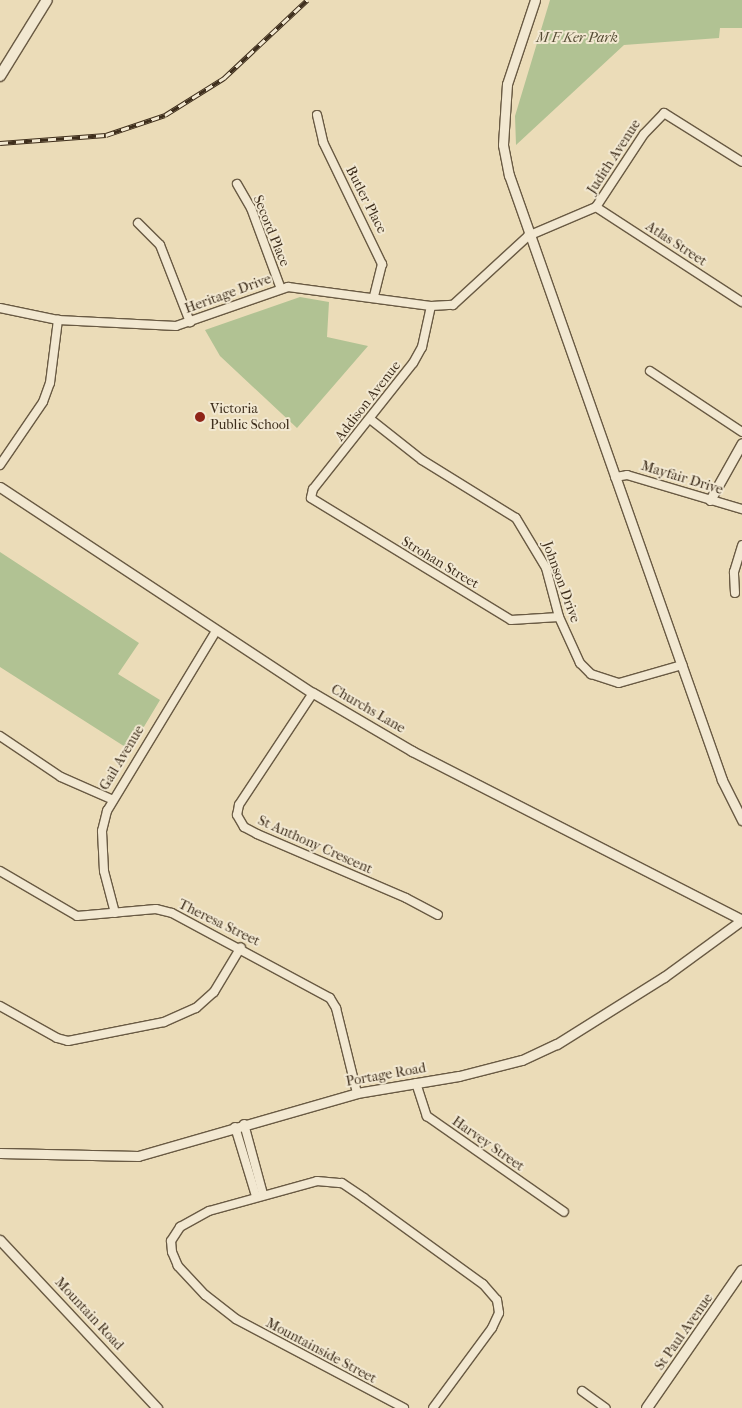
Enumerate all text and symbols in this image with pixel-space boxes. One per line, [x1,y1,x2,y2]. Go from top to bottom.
park label: M F Ker Park [536,30,618,46]
street label: Judith Avenue [584,117,644,197]
street label: Butler Place [342,163,390,237]
street label: Secord Place [249,193,293,269]
street label: Atlas Street [642,218,710,270]
street label: Heritage Drive [182,271,274,317]
street label: Addison Avenue [332,358,404,444]
place label: Victoria Public School [210,401,290,434]
marker: Victoria Public School [194,411,206,423]
street label: Mayfair Drive [639,458,725,498]
street label: Strohan Street [398,533,482,593]
street label: Johnson Drive [538,539,584,625]
street label: Churchs Lane [328,681,408,737]
street label: Gail Avenue [96,723,148,793]
street label: St Anthony Crescent [255,812,375,878]
street label: Theresa Street [175,896,263,950]
street label: Portage Road [345,1060,427,1090]
street label: Harvey Street [449,1113,527,1175]
street label: Mountain Road [51,1274,127,1354]
street label: St Paul Avenue [651,1290,717,1374]
street label: Mountainside Street [263,1315,379,1387]

